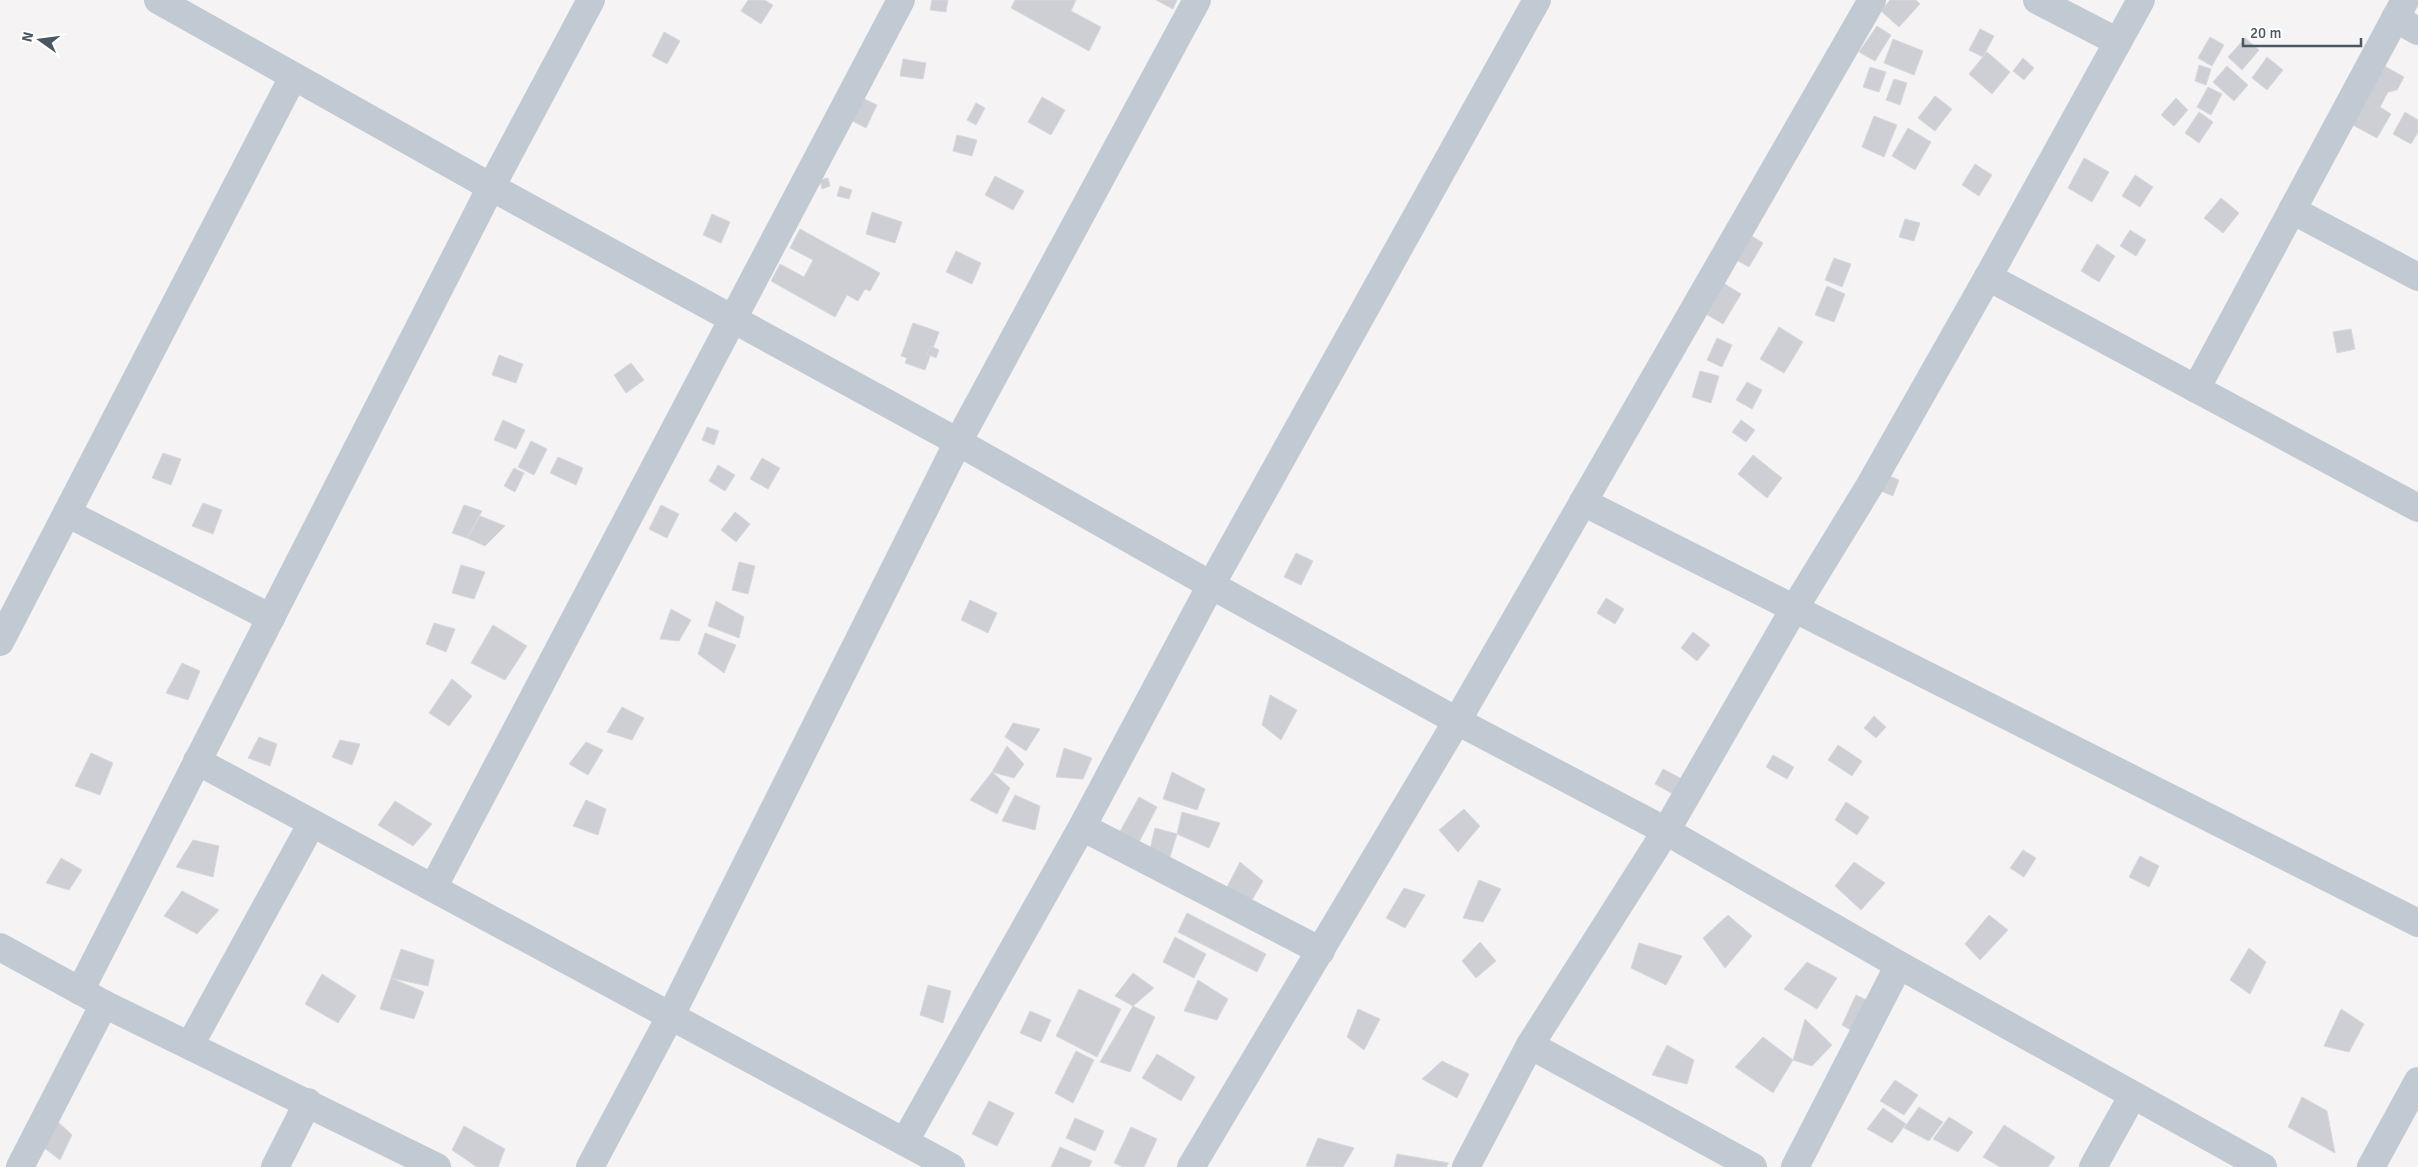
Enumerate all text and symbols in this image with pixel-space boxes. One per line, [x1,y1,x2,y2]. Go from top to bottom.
north arrow [15,15,65,65]
scale bar [2243,15,2360,47]
text: 20 m [2250,24,2281,42]
text: N [18,30,37,44]

